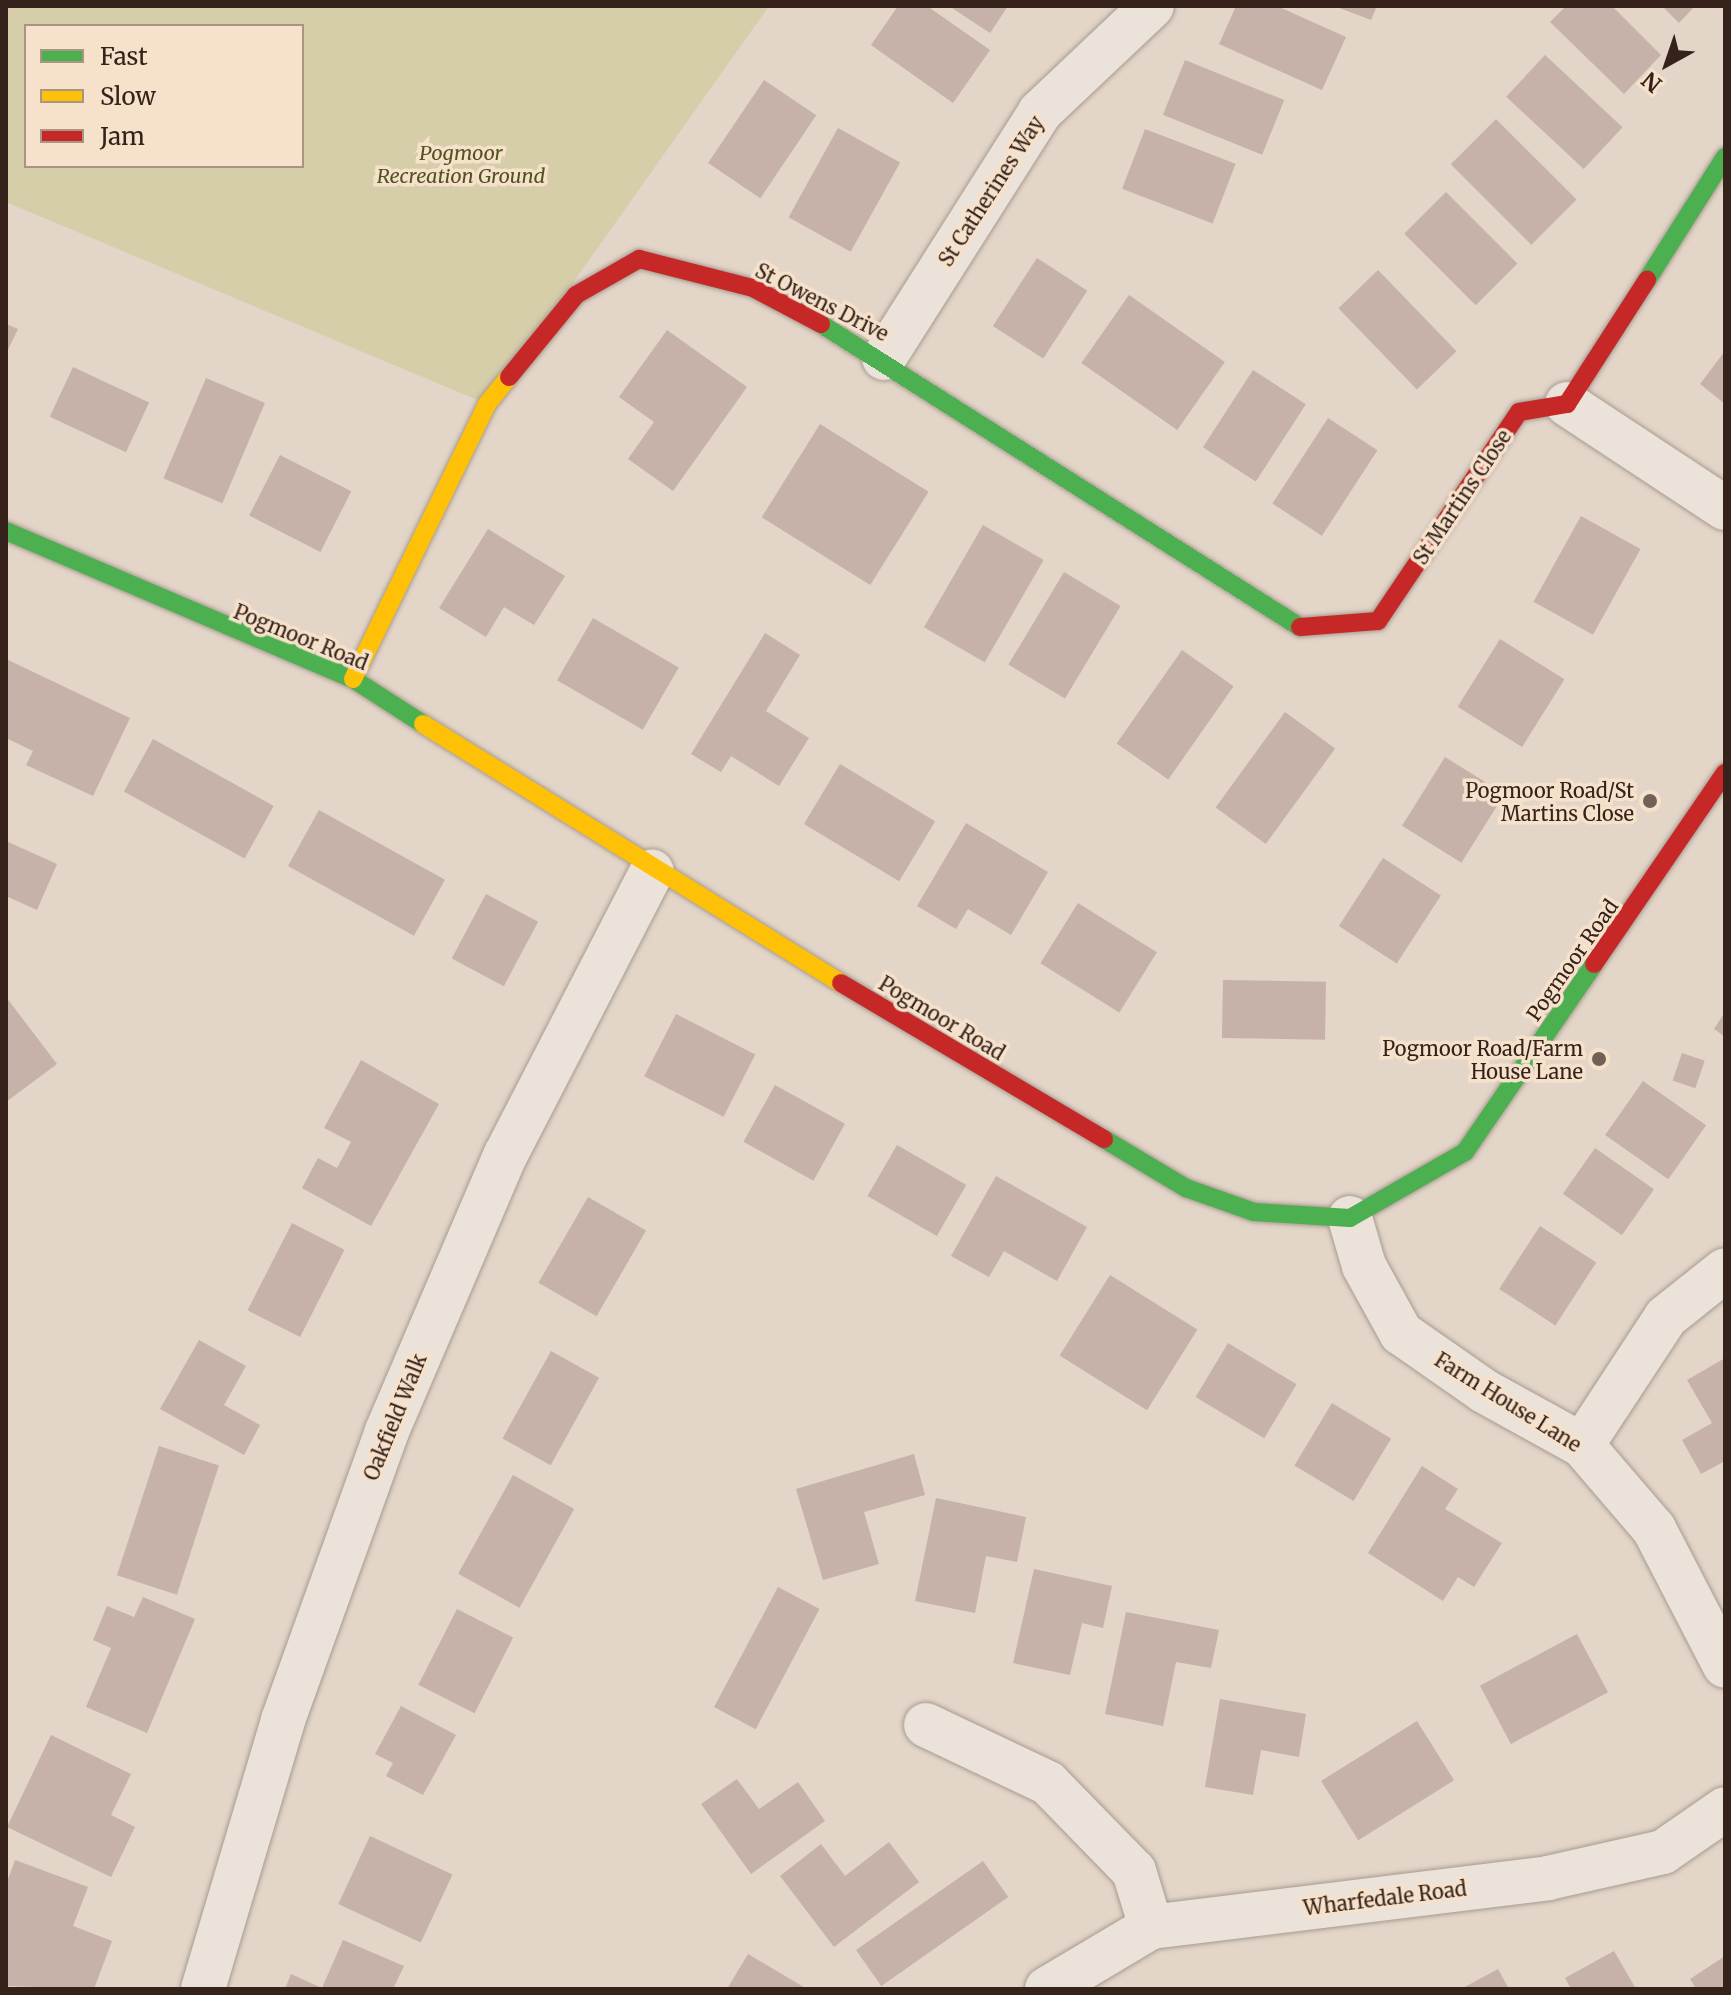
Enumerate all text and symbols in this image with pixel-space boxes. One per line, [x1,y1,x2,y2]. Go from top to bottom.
legend [24,24,304,168]
north arrow [1627,24,1707,104]
text: Fast [100,41,148,72]
text: N [1636,66,1667,99]
text: Slow [100,81,156,112]
street label: St Catherines Way [933,111,1049,271]
text: Jam [100,121,145,152]
park label: Pogmoor Recreation Ground [377,141,545,188]
street label: St Owens Drive [751,258,893,346]
street label: St Martins Close [1408,425,1516,569]
street label: Pogmoor Road [230,599,372,675]
place label: Pogmoor Road/St Martins Close [1465,778,1634,825]
marker: Pogmoor Road/St Martins Close [1641,792,1659,810]
street label: Pogmoor Road [1521,895,1623,1025]
street label: Pogmoor Road [875,971,1009,1065]
place label: Pogmoor Road/Farm House Lane [1382,1036,1583,1083]
marker: Pogmoor Road/Farm House Lane [1590,1050,1608,1068]
street label: Farm House Lane [1430,1347,1586,1457]
street label: Oakfield Walk [359,1350,431,1484]
street label: Wharfedale Road [1302,1876,1468,1920]

